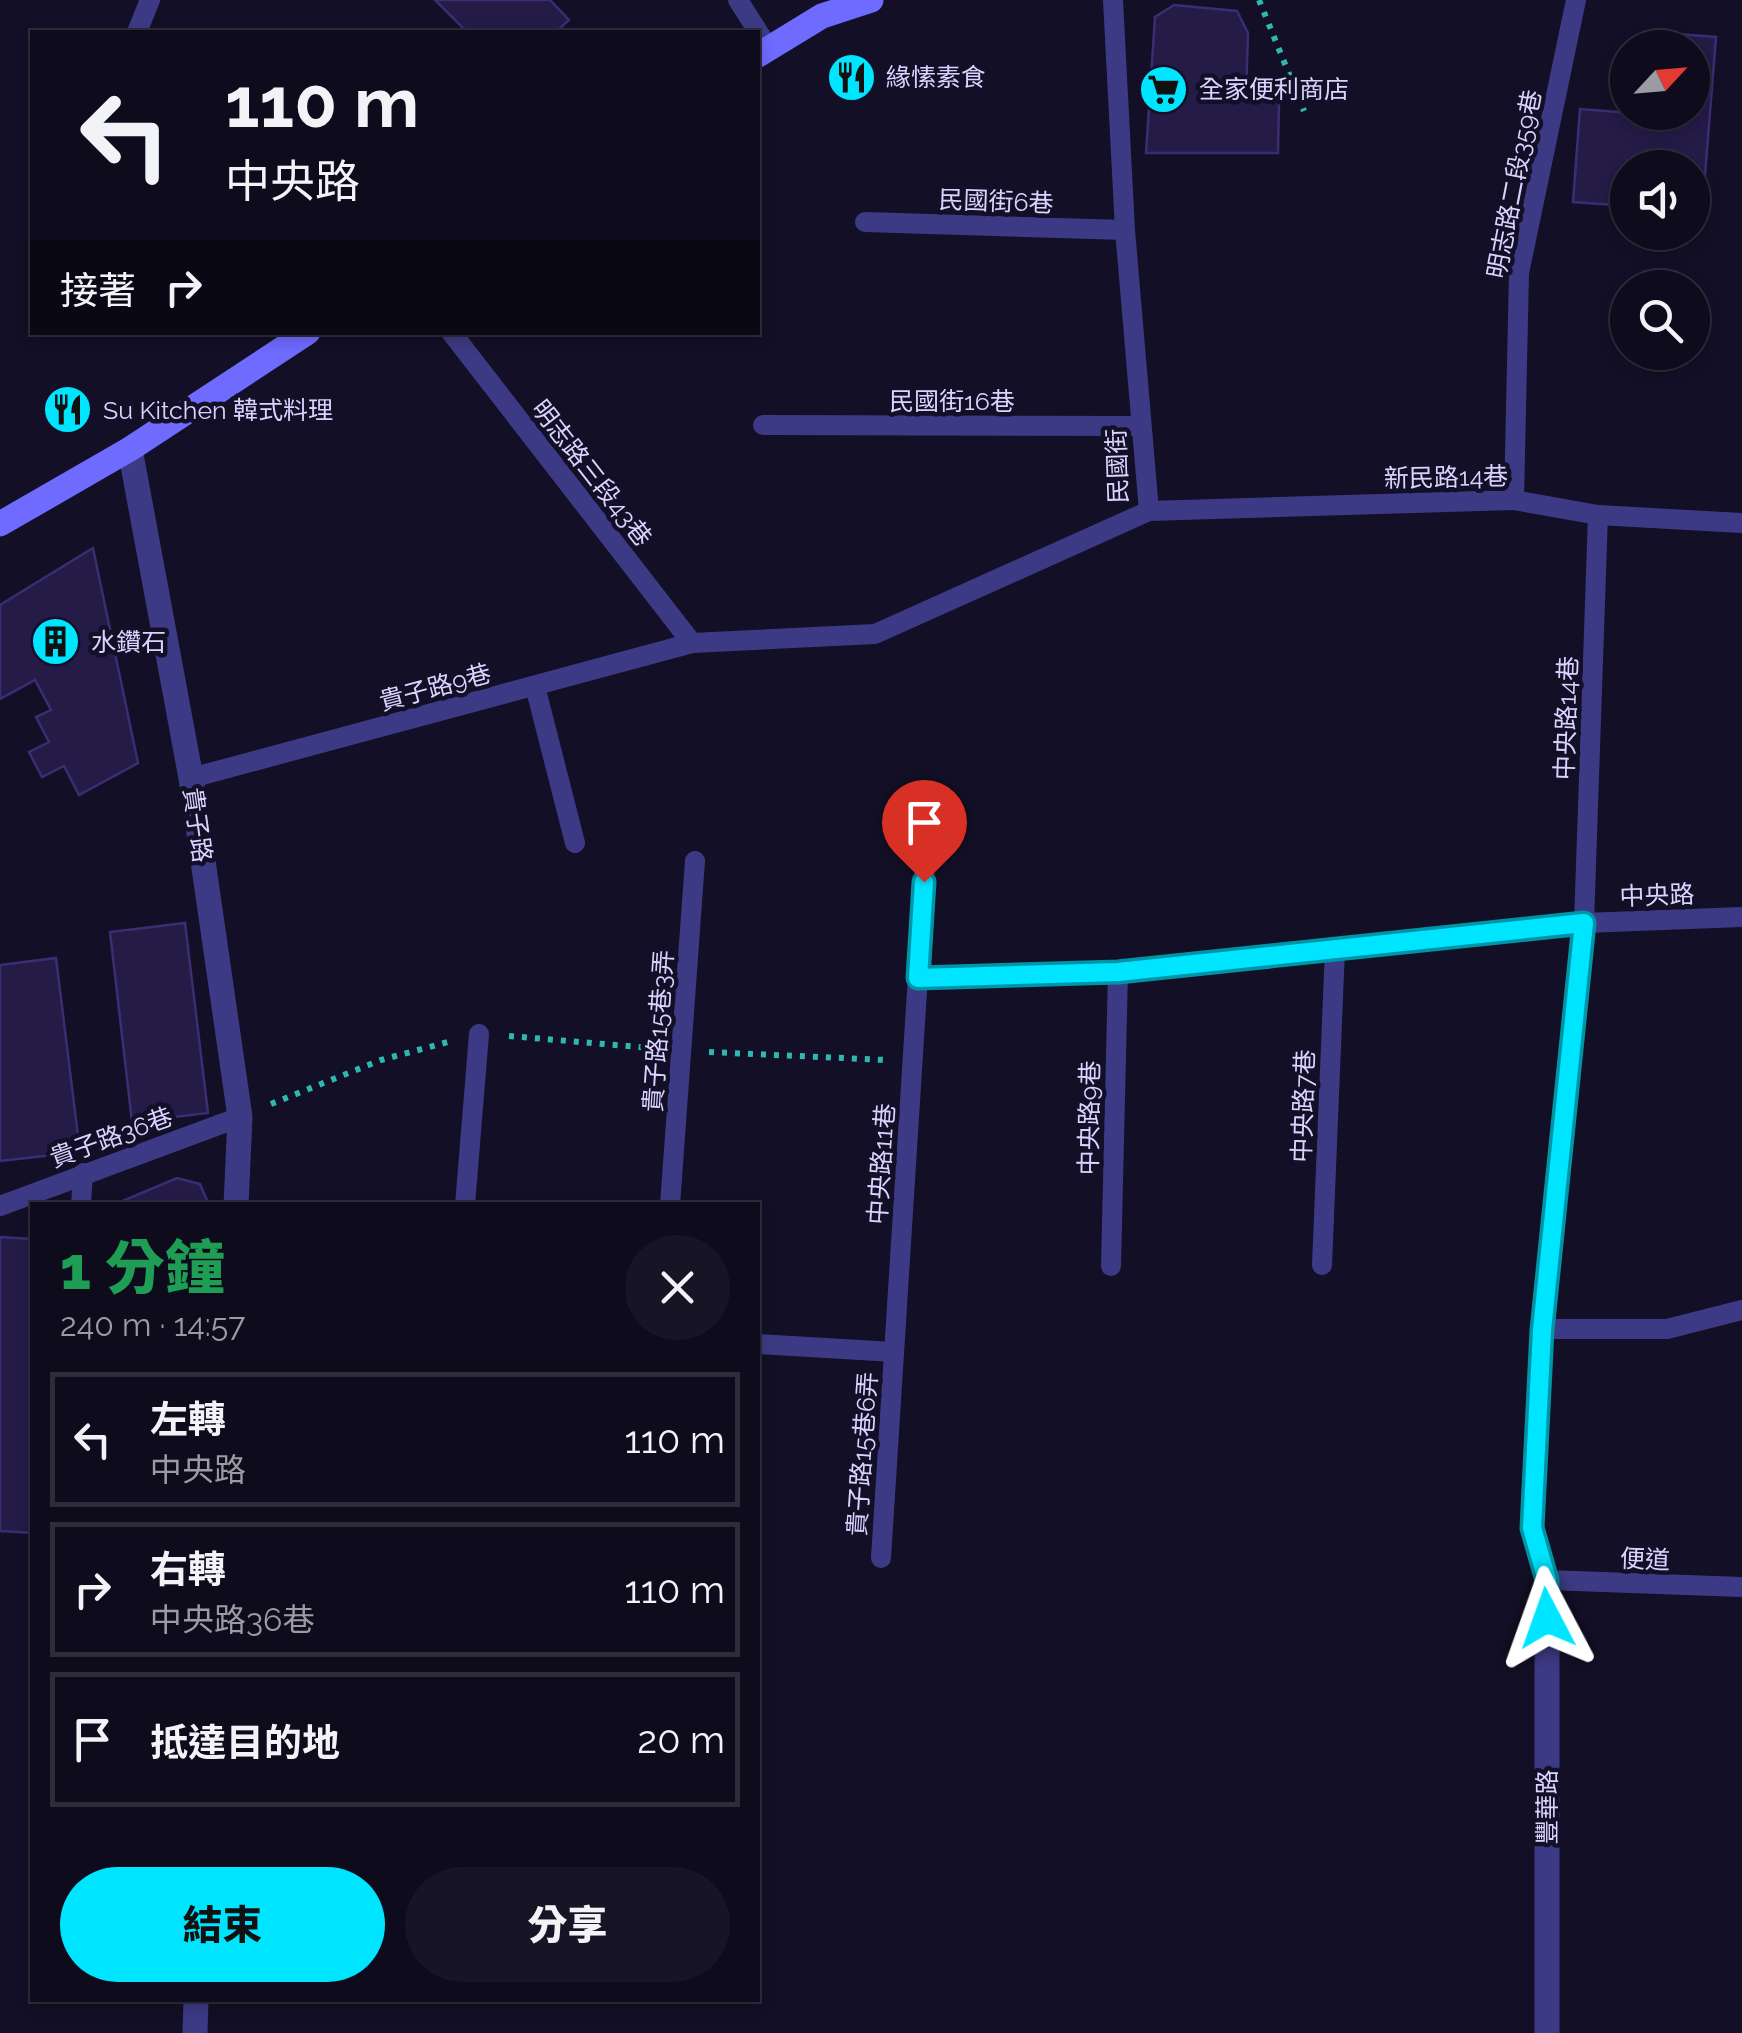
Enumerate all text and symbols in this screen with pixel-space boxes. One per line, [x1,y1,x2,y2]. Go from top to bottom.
north arrow [1610,30,1710,130]
map controls [1610,30,1710,370]
restaurant icon: 緣愫素食 [825,51,877,103]
text: 110 m [225,61,419,143]
place label: 緣愫素食 [886,62,986,92]
supermarket icon: 全家便利商店 [1138,63,1190,115]
icon: left [60,70,190,200]
place label: 全家便利商店 [1199,74,1349,104]
street label: 明志路二段359巷 [1481,87,1547,281]
button: sound [1610,150,1710,250]
text: 中央路 [225,155,360,208]
street label: 民國街6巷 [938,184,1054,218]
icon: right [156,260,211,315]
text: 接著 [60,268,136,313]
button: search [1610,270,1710,370]
restaurant icon: Su Kitchen 韓式料理 [42,384,94,436]
street label: 民國街16巷 [889,386,1015,416]
street label: 明志路三段43巷 [526,394,658,552]
place label: Su Kitchen 韓式料理 [103,395,333,425]
street label: 民國街 [1101,428,1133,504]
street label: 新民路14巷 [1384,461,1508,493]
building icon: 水鑽石 [30,616,82,668]
place label: 水鑽石 [91,627,166,657]
street label: 中央路14巷 [1549,655,1583,781]
street label: 貴子路9巷 [376,658,494,716]
pin [882,780,967,883]
street label: 貴子路 [178,786,218,864]
icon: arrive [897,795,952,850]
street label: 中央路 [1619,879,1695,911]
street label: 貴子路15巷3弄 [637,949,679,1113]
street label: 中央路7巷 [1286,1049,1320,1163]
street label: 中央路9巷 [1073,1060,1105,1176]
street label: 貴子路36巷 [46,1101,176,1173]
street label: 中央路11巷 [862,1102,900,1226]
text: 1 分鐘 [60,1233,225,1303]
button: close [625,1235,730,1340]
text: 240 m · 14:57 [60,1306,245,1343]
street label: 貴子路15巷6弄 [841,1371,883,1537]
text: 左轉 [150,1397,226,1442]
icon: left [65,1412,120,1467]
text: 110 m [625,1417,725,1462]
text: 中央路 [150,1451,246,1488]
street label: 便道 [1619,1543,1671,1575]
text: 右轉 [150,1547,226,1592]
icon: right [65,1562,120,1617]
position arrow [1495,1566,1599,1670]
text: 110 m [625,1567,725,1612]
text: 中央路36巷 [150,1601,314,1638]
icon: arrive [65,1712,120,1767]
text: 20 m [637,1717,725,1762]
text: 抵達目的地 [150,1720,340,1765]
street label: 豐華路 [1532,1769,1562,1845]
button: 結束 [60,1867,385,1982]
button: 分享 [405,1867,730,1982]

